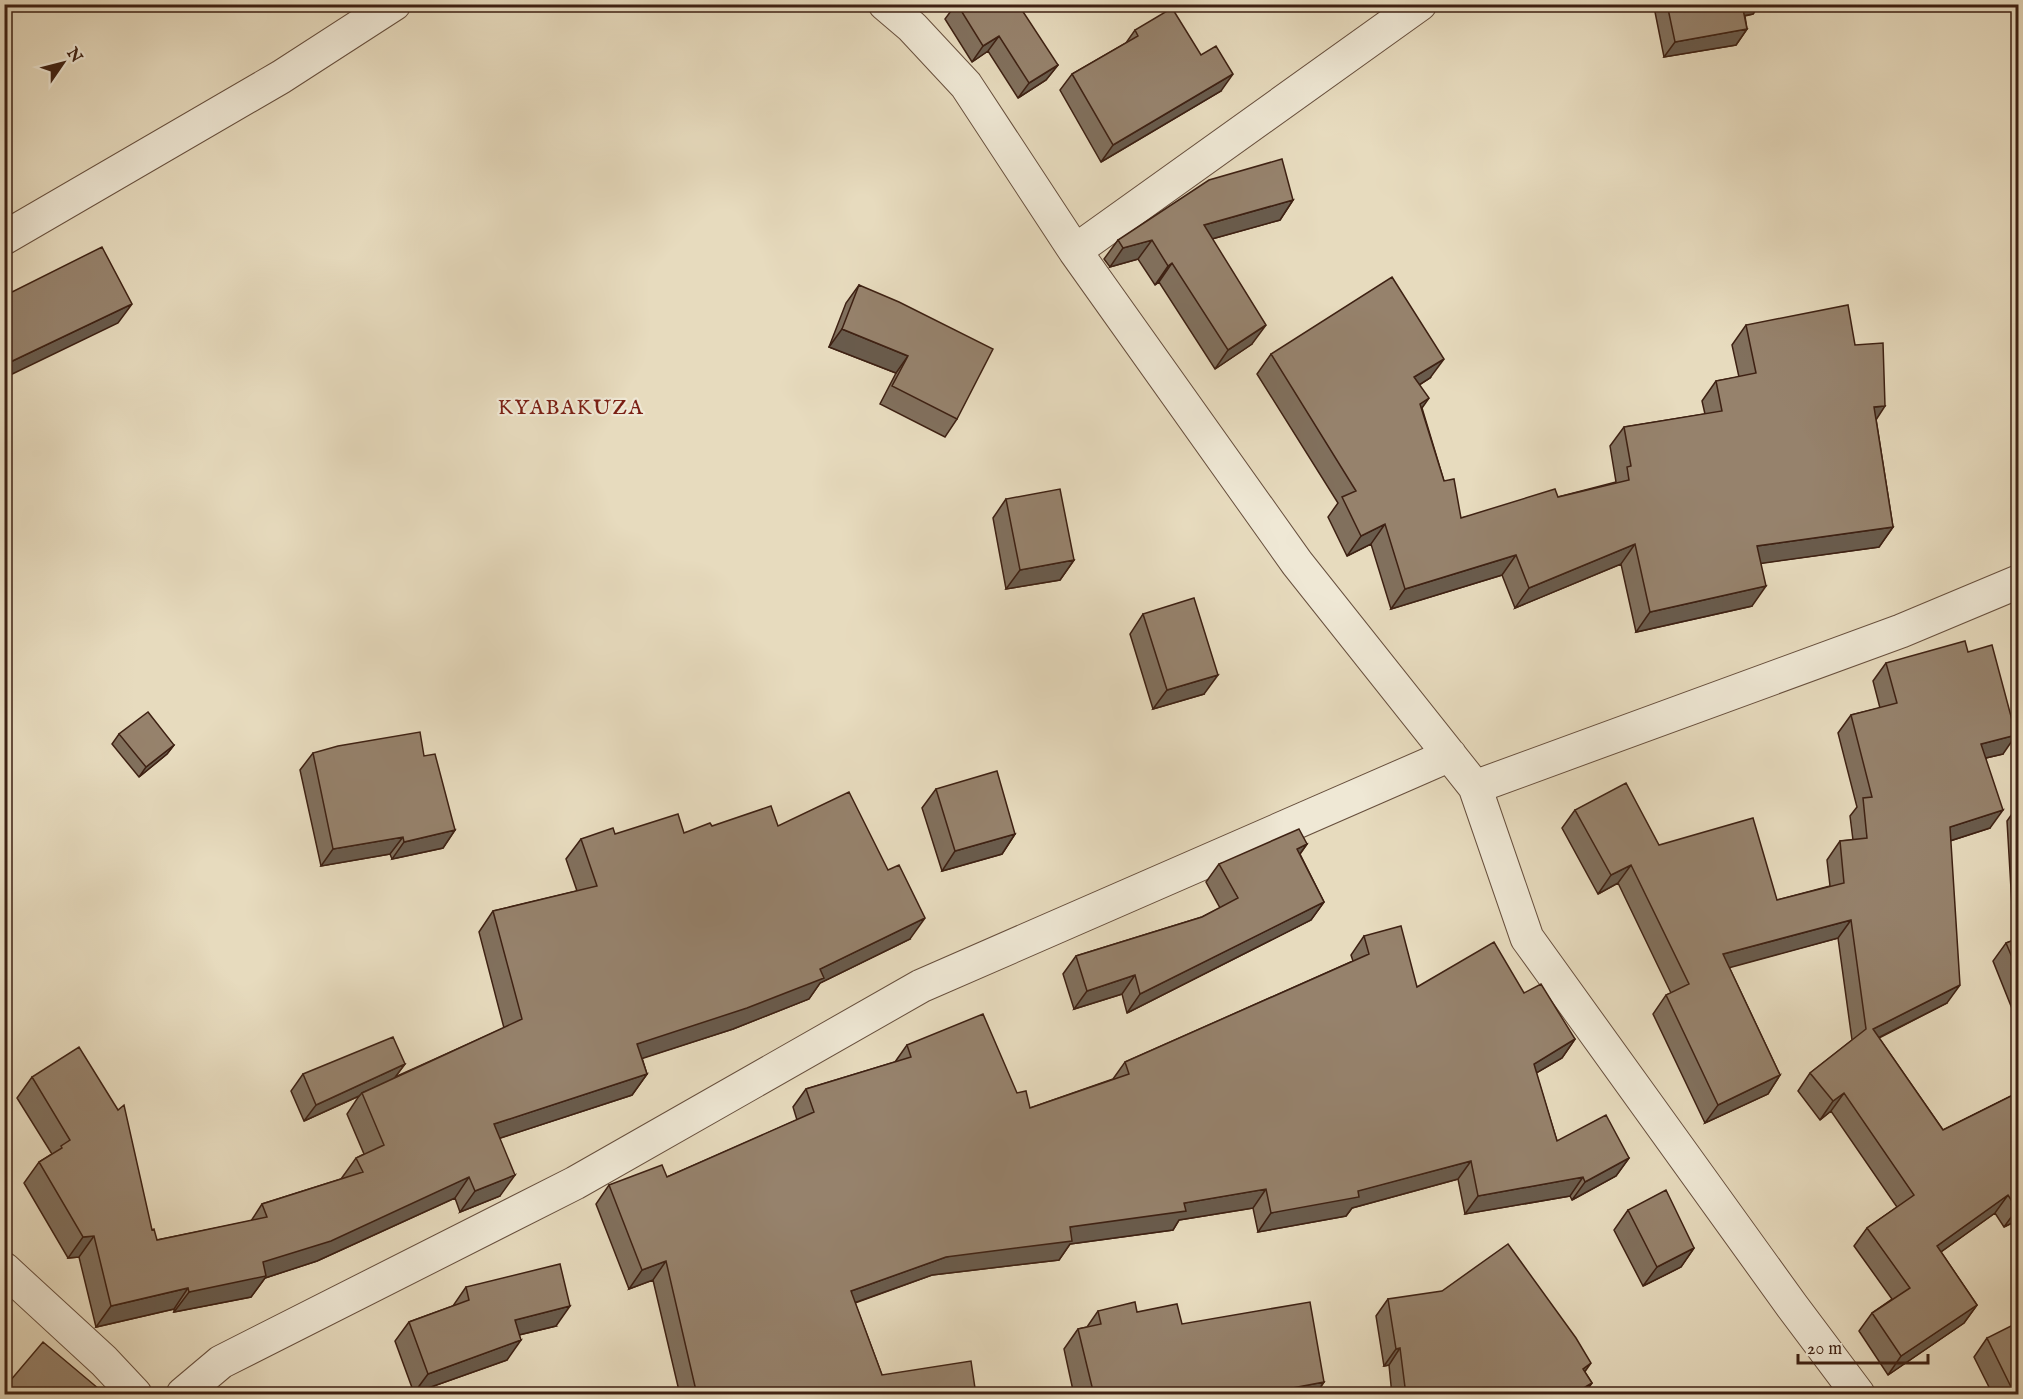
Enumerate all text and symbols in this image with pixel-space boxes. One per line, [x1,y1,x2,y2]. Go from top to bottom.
north arrow [33,33,93,93]
text: N [61,43,86,67]
district label: KYABAKUZA [498,395,644,422]
scale bar [1798,1327,1928,1365]
text: 20 m [1807,1338,1842,1361]

